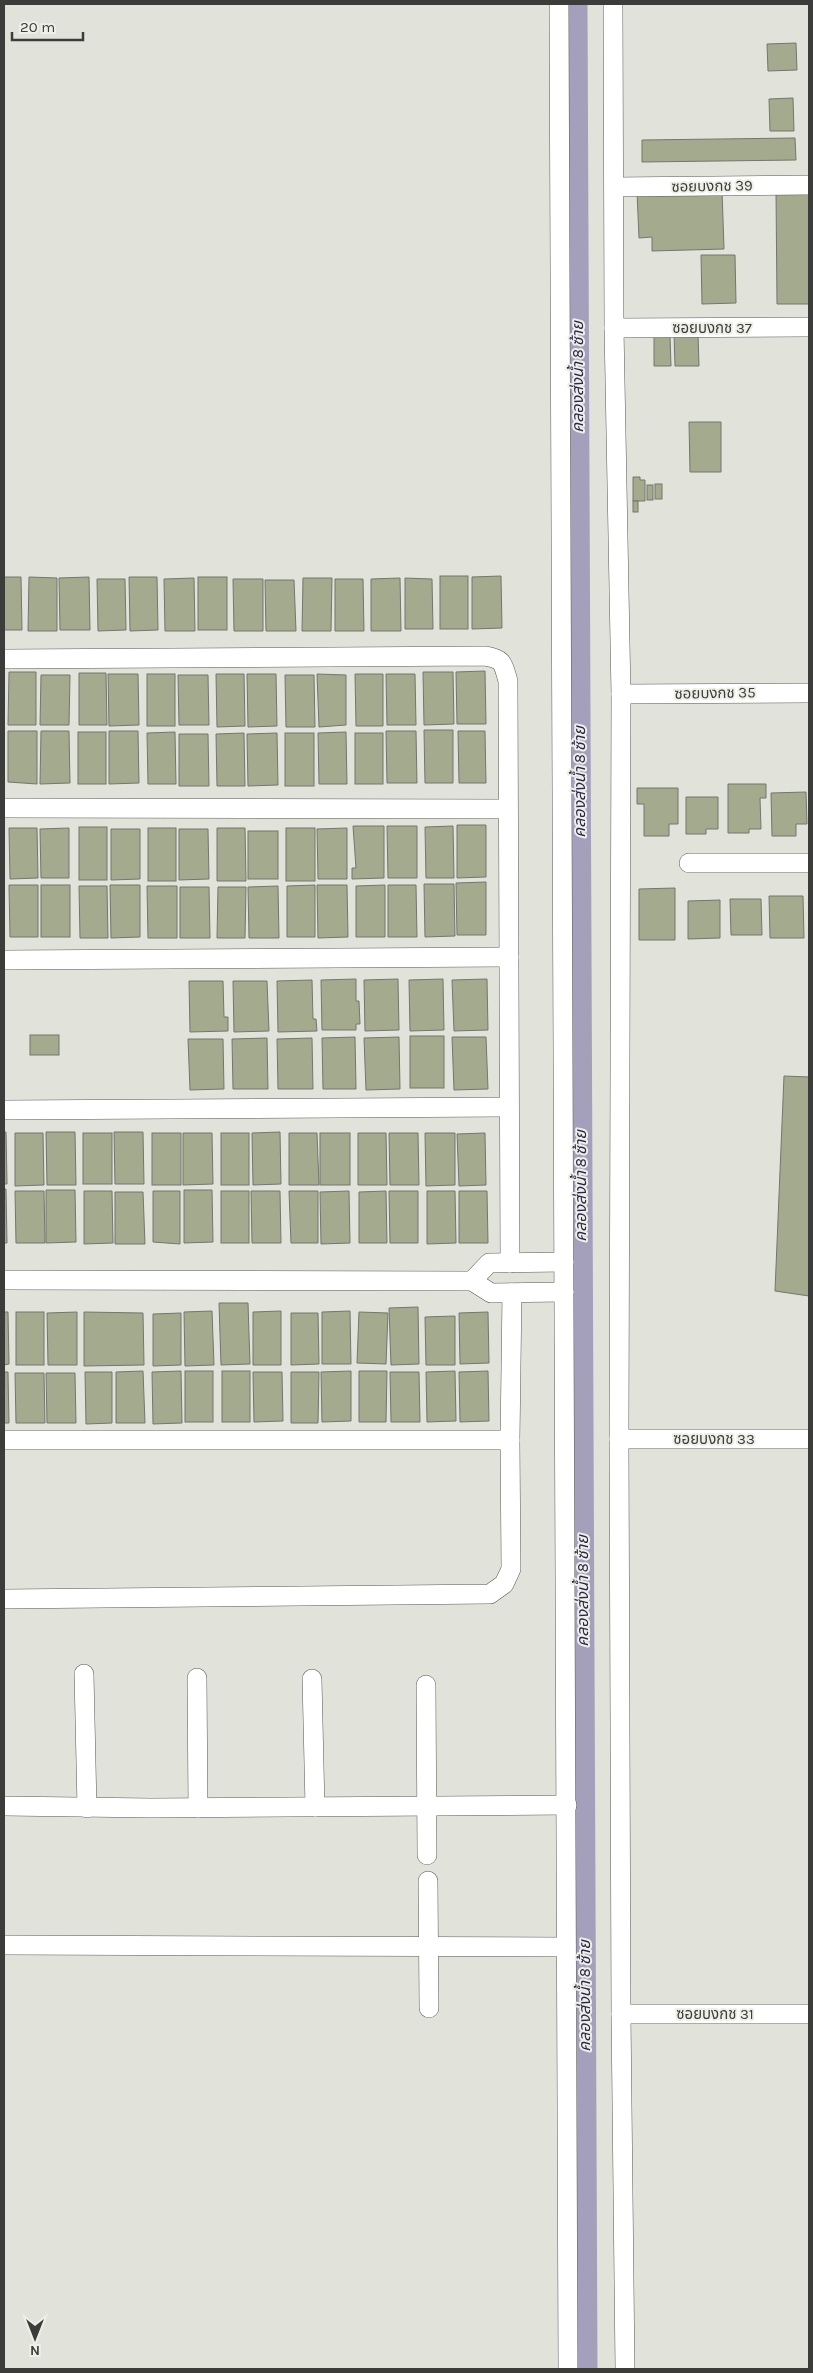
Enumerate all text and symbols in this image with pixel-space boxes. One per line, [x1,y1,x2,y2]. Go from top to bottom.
scale bar [12,10,84,42]
text: 20 m [20,18,55,36]
street label: ซอยบงกช 39 [671,176,753,196]
street label: ซอยบงกช 37 [672,319,752,337]
water label: คลองส่งน้ำ 8 ซ้าย [566,320,587,433]
street label: ซอยบงกช 35 [674,683,756,703]
water label: คลองส่งน้ำ 8 ซ้าย [568,725,589,838]
water label: คลองส่งน้ำ 8 ซ้าย [569,1129,590,1242]
street label: ซอยบงกช 33 [673,1430,755,1448]
water label: คลองส่งน้ำ 8 ซ้าย [571,1534,592,1647]
water label: คลองส่งน้ำ 8 ซ้าย [573,1939,594,2052]
street label: ซอยบงกช 31 [676,2005,754,2023]
north arrow [10,2313,60,2363]
text: N [30,2342,40,2359]

